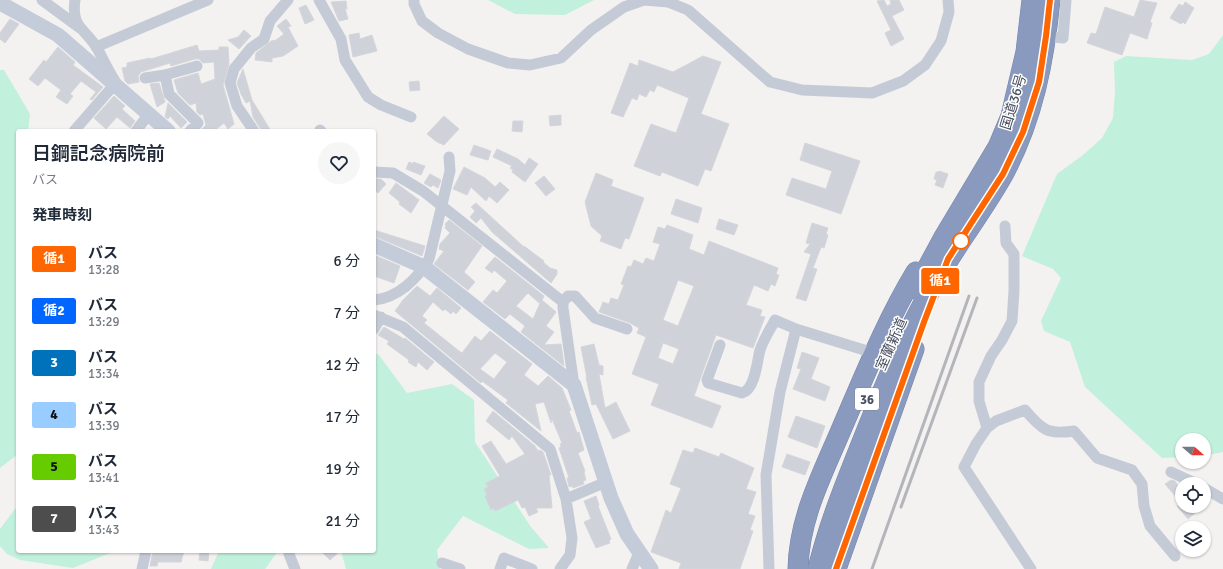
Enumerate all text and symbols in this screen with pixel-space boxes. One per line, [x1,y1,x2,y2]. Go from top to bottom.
street label: 国道36号 [997,72,1030,132]
text: 日鋼記念病院前 [32,142,165,166]
button: heart [318,142,360,184]
text: バス [32,172,58,188]
text: 発車時刻 [32,206,92,224]
unlabelled marker [952,232,970,250]
text: バス [88,244,118,262]
text: 循1 [43,250,65,267]
text: 6 分 [334,252,360,270]
text: 13:28 [88,262,120,278]
line badge: 循1 [922,268,958,294]
text: 循1 [929,272,951,289]
text: バス [88,296,118,314]
text: 循2 [43,302,65,319]
text: 7 分 [334,304,360,322]
text: 13:29 [88,314,120,330]
street label: 室蘭新道 [872,315,911,373]
text: バス [88,348,118,366]
text: 3 [50,354,58,371]
text: 12 分 [326,356,360,374]
text: 13:34 [88,366,120,382]
road number: 36 [855,388,879,410]
text: バス [88,400,118,418]
text: 4 [50,406,58,423]
text: 17 分 [326,408,360,426]
text: 13:39 [88,418,120,434]
north arrow [1175,433,1211,469]
map controls [1175,433,1211,557]
text: バス [88,452,118,470]
text: 5 [50,458,58,475]
text: 19 分 [326,460,360,478]
text: 13:41 [88,470,120,486]
button: locate [1175,477,1211,513]
text: バス [88,504,118,522]
text: 7 [50,510,58,527]
text: 21 分 [326,512,360,530]
button: layers [1175,521,1211,557]
text: 13:43 [88,522,120,538]

